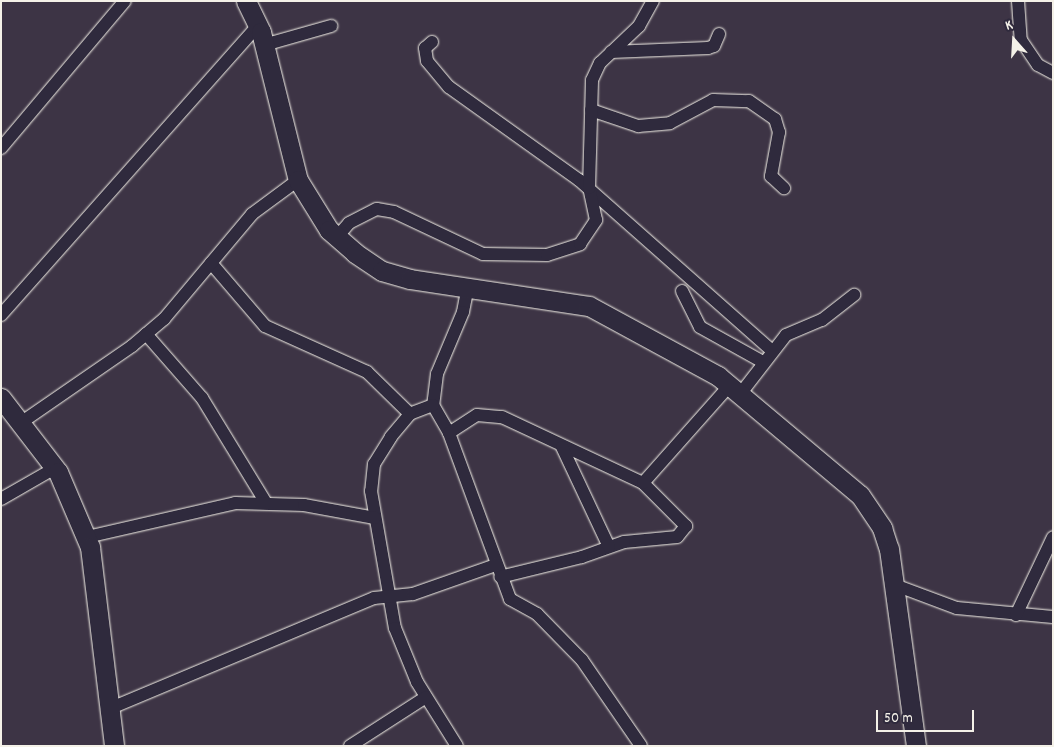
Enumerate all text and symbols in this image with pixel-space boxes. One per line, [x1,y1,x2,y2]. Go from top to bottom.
north arrow [989,15,1039,65]
text: K [1003,15,1015,36]
scale bar [879,700,976,732]
text: 50 m [884,708,913,730]

